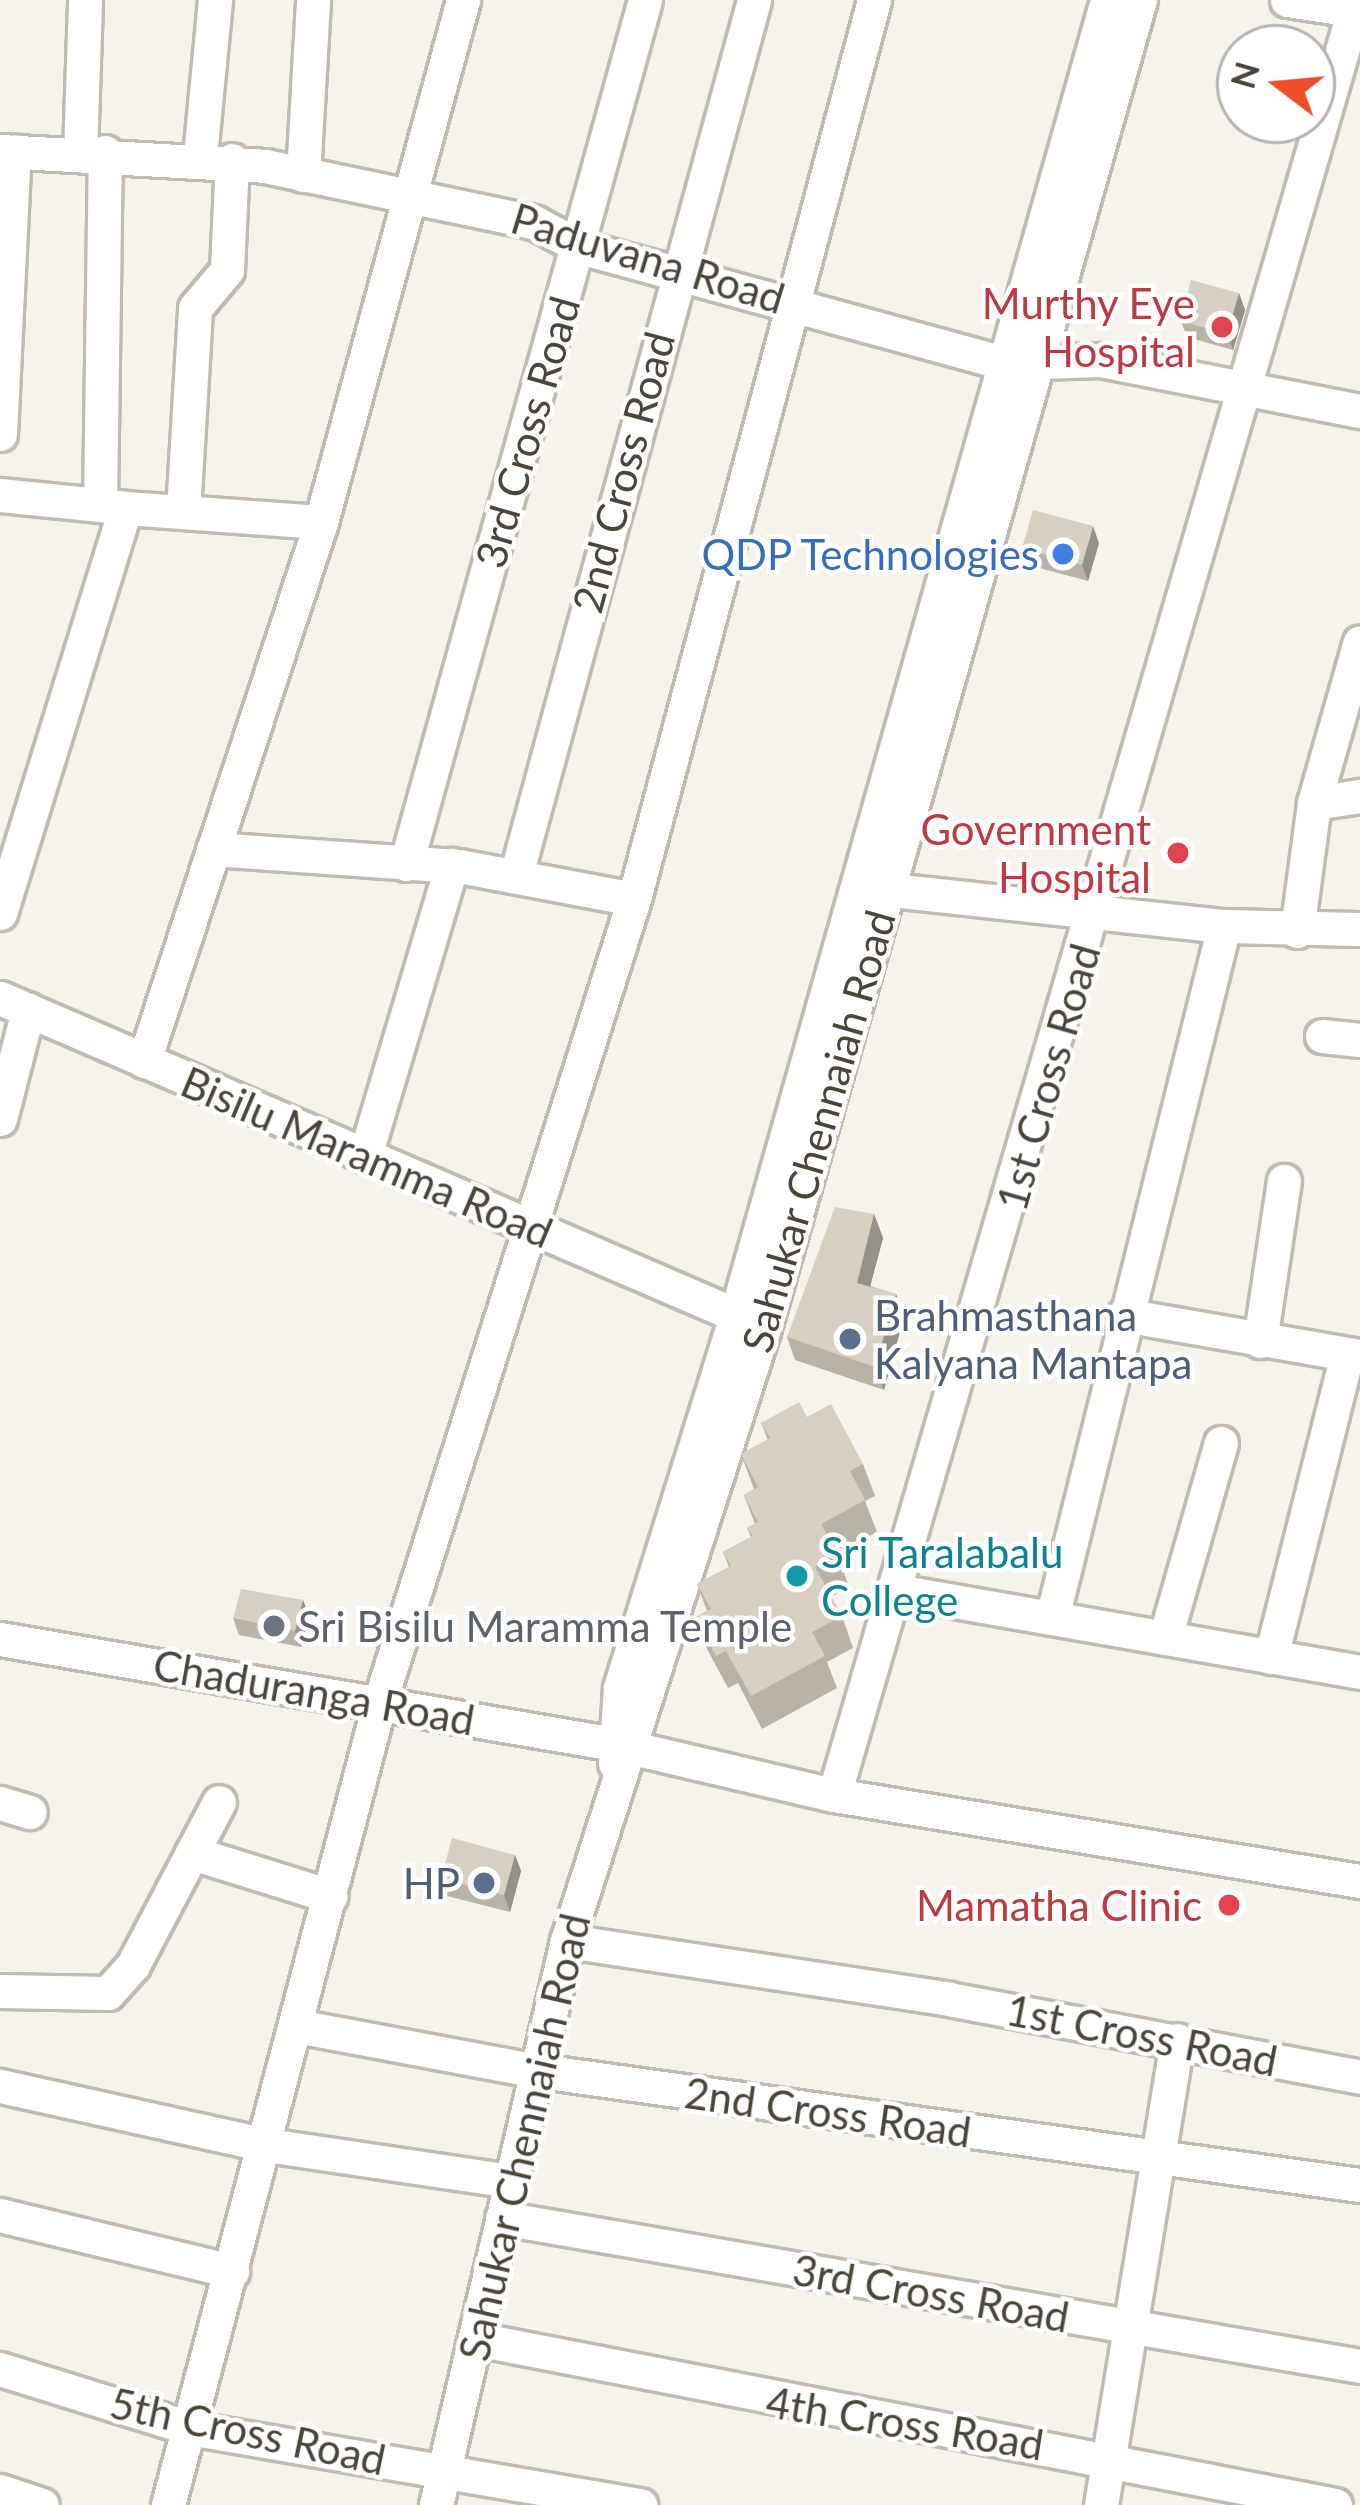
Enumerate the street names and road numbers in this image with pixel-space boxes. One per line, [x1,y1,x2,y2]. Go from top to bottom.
street label: Paduvana Road [505,193,791,323]
street label: 3rd Cross Road [464,291,590,573]
street label: 2nd Cross Road [561,326,685,618]
street label: Sahukar Chennaiah Road [731,904,905,1358]
street label: 1st Cross Road [986,938,1110,1216]
street label: Bisilu Maramma Road [174,1056,560,1258]
street label: Chaduranga Road [150,1639,478,1745]
street label: Sahukar Chennaiah Road [448,1908,600,2366]
street label: 1st Cross Road [1002,1984,1282,2086]
street label: 2nd Cross Road [682,2067,974,2157]
street label: 3rd Cross Road [789,2244,1073,2342]
street label: 4th Cross Road [763,2376,1047,2470]
street label: 5th Cross Road [106,2377,390,2485]

